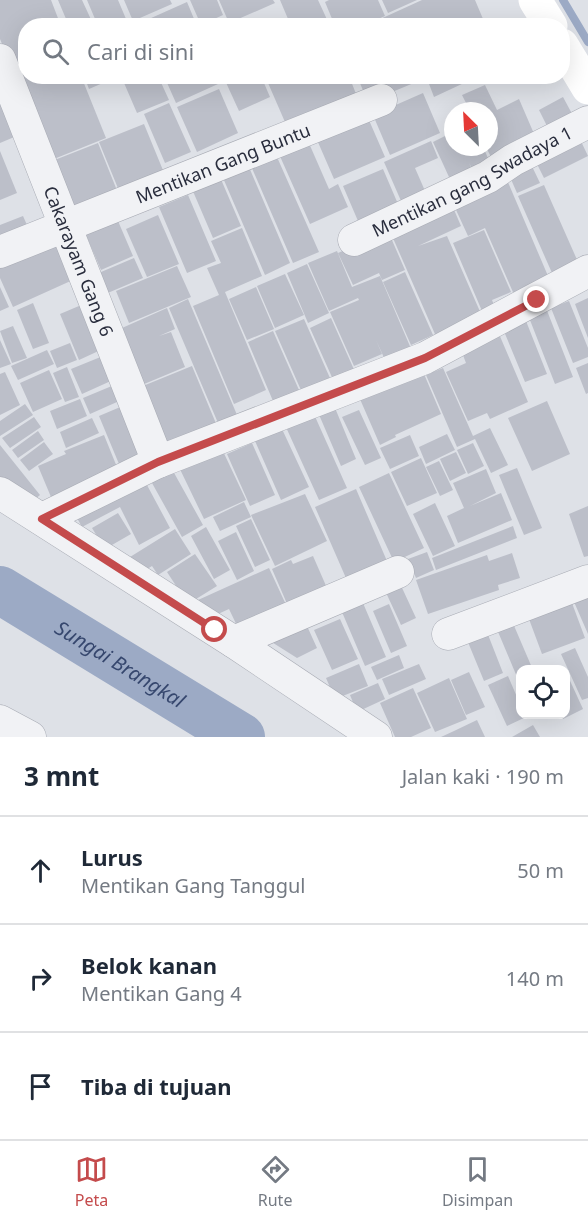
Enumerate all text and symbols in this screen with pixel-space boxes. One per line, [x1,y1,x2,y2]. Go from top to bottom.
search box [18,18,570,84]
icon: search [39,35,72,68]
text: Cari di sini [87,36,194,66]
north arrow [444,102,498,156]
street label: Mentikan Gang Buntu [132,117,314,209]
street label: Mentikan gang Swadaya 1 [368,120,576,242]
street label: Cakarayam Gang 6 [39,182,119,340]
route end [523,286,549,312]
water label: Sungai Brangkal [51,614,191,714]
route start [201,616,227,642]
map controls [516,665,570,719]
button: locate [516,665,570,719]
text: 3 mnt [24,758,99,794]
text: Jalan kaki · 190 m [402,763,564,790]
text: Lurus [81,842,143,872]
icon: ahead [24,854,57,887]
text: 50 m [517,857,564,884]
text: Mentikan Gang Tanggul [81,872,305,899]
text: Belok kanan [81,950,217,980]
icon: right [24,962,57,995]
text: 140 m [506,965,564,992]
text: Mentikan Gang 4 [81,980,242,1007]
icon: arrive [24,1070,57,1103]
text: Tiba di tujuan [81,1071,231,1101]
tab: Peta [75,1153,108,1211]
tab: Rute [258,1153,292,1211]
tab: Disimpan [442,1153,513,1211]

